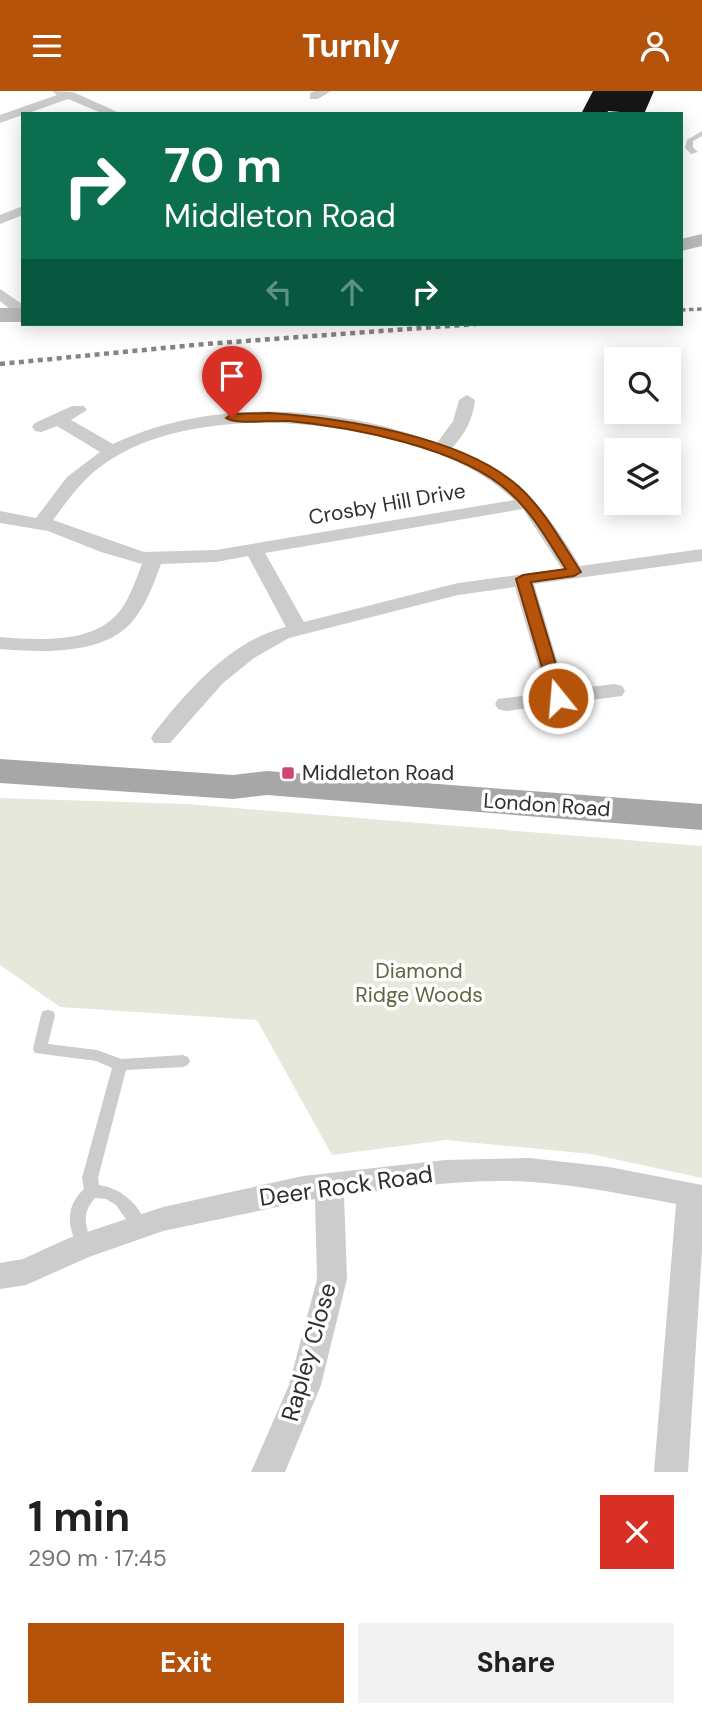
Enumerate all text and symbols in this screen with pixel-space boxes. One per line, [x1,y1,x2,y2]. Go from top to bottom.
text: Turnly [302,25,400,67]
icon: menu [28,27,66,65]
icon: person [636,27,674,65]
text: 70 m [164,133,282,197]
icon: right [49,140,140,231]
text: Middleton Road [164,195,396,237]
icon: left [260,273,298,311]
icon: ahead [333,273,371,311]
icon: right [406,273,444,311]
pin [202,346,262,418]
map controls [604,347,681,515]
button: search [604,347,681,424]
icon: arrive [213,357,251,395]
button: layers [604,438,681,515]
street label: Crosby Hill Drive [306,476,468,532]
position arrow [521,661,595,735]
place label: Middleton Road [302,759,454,787]
marker: Middleton Road [280,765,296,781]
street label: London Road [483,787,611,823]
park label: Diamond Ridge Woods [355,957,483,1009]
street label: Deer Rock Road [257,1158,435,1213]
street label: Rapley Close [274,1279,343,1425]
text: 1 min [28,1489,130,1544]
button: close [600,1495,674,1569]
text: 290 m · 17:45 [28,1543,167,1573]
button: Exit [28,1623,344,1703]
button: Share [358,1623,674,1703]

